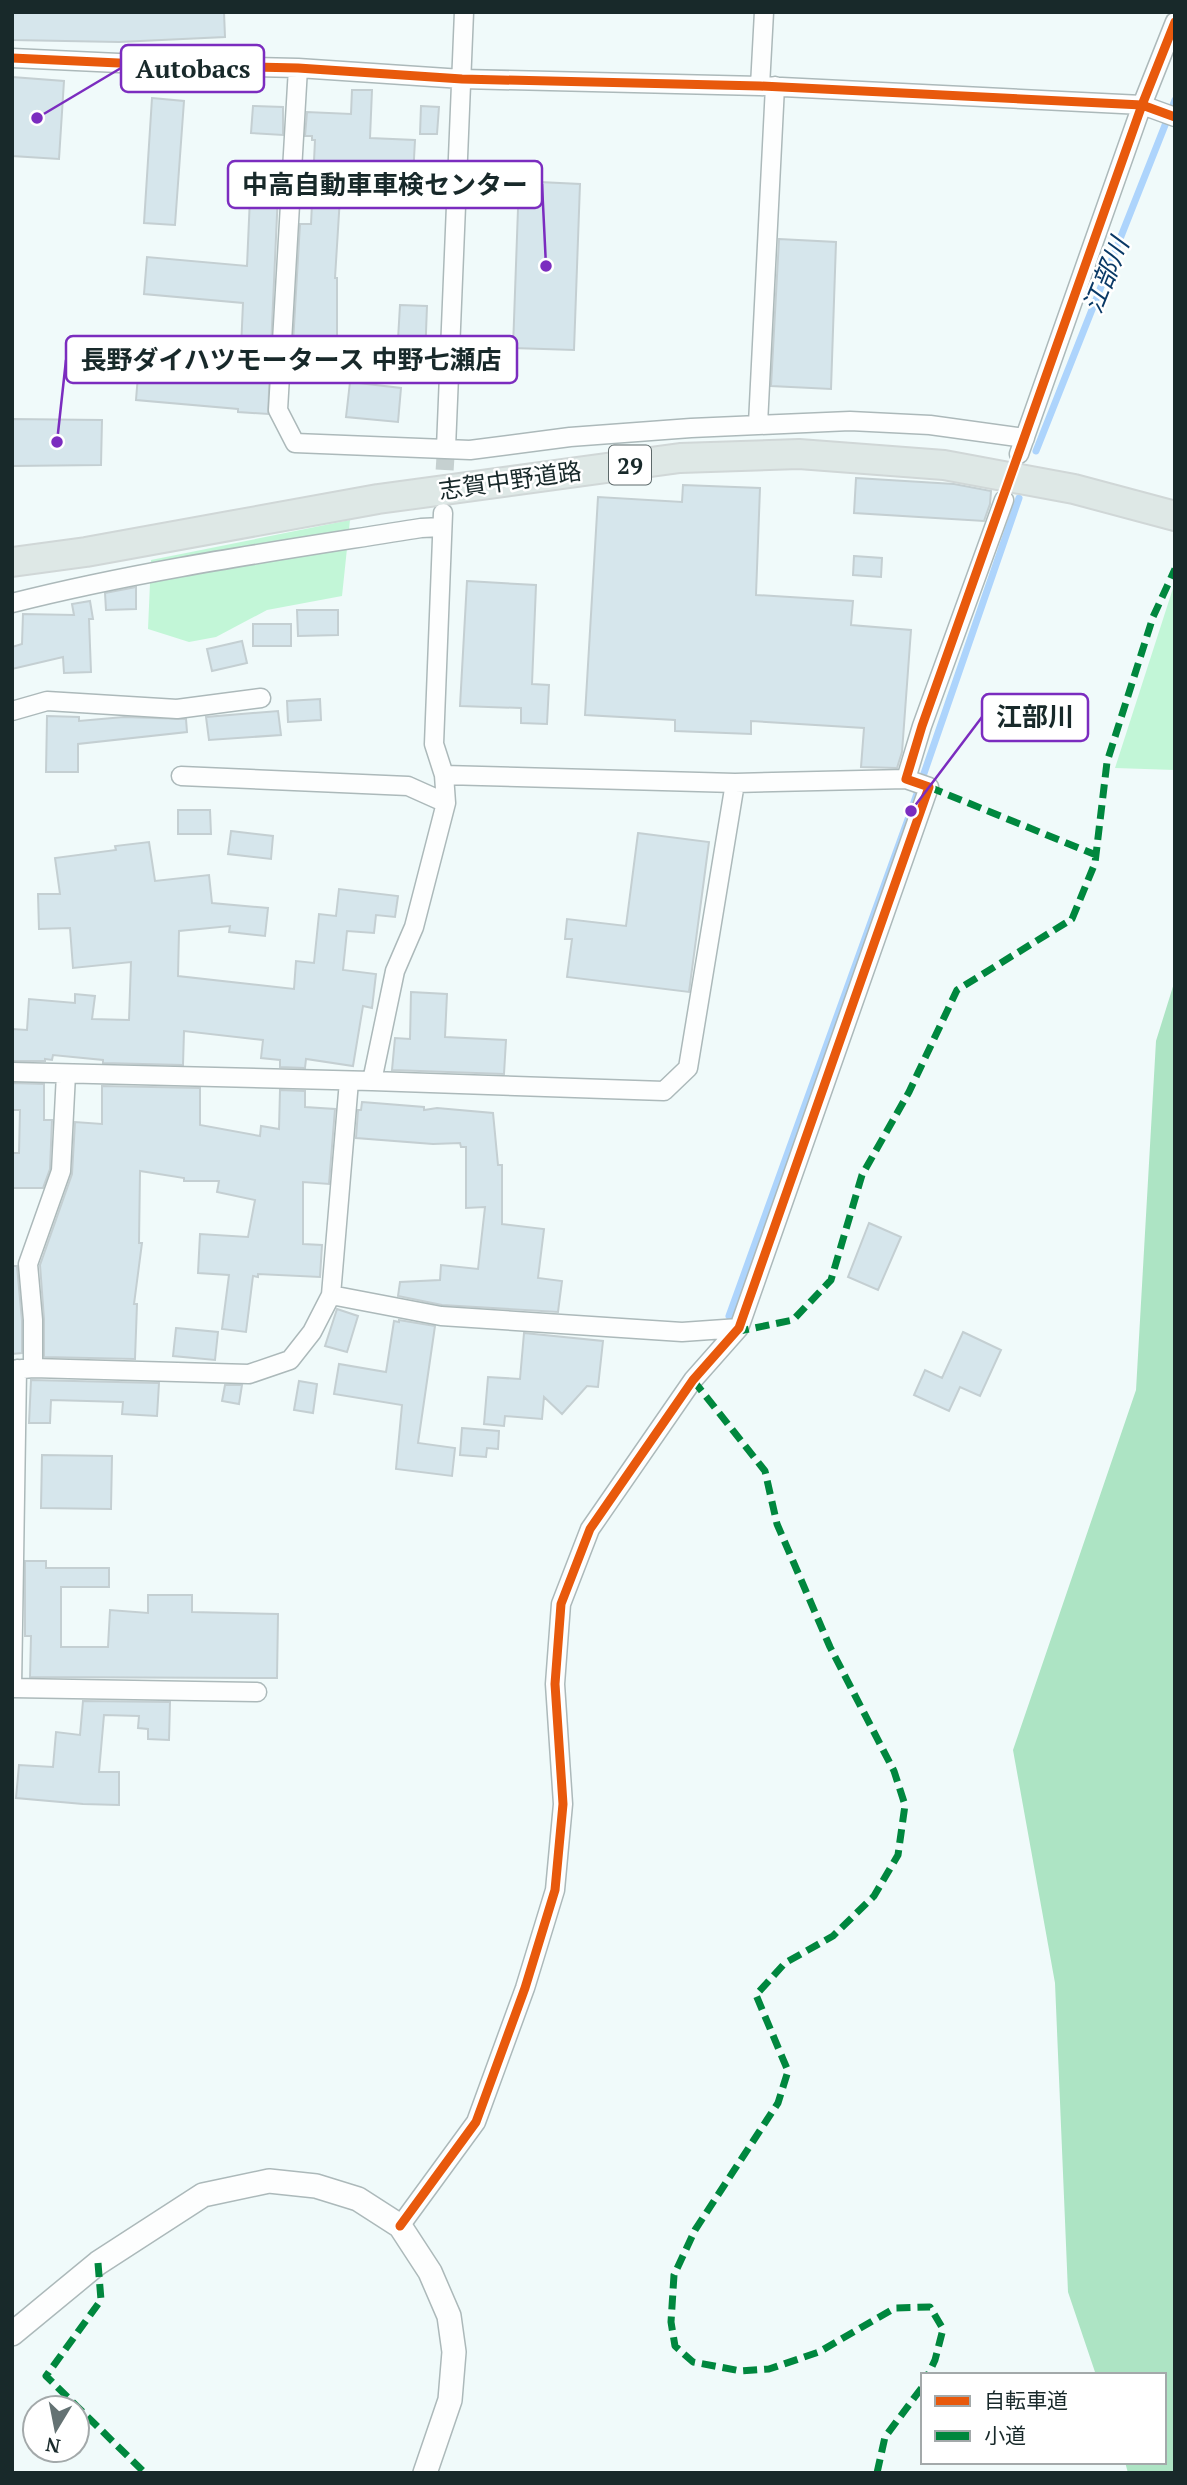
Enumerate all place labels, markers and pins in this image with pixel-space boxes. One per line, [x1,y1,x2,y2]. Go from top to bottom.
callout: Autobacs [121,45,264,92]
callout: 中高自動車車検センター [228,161,542,208]
callout: 長野ダイハツモータース 中野七瀬店 [66,336,517,383]
callout: 江部川 [982,694,1088,741]

